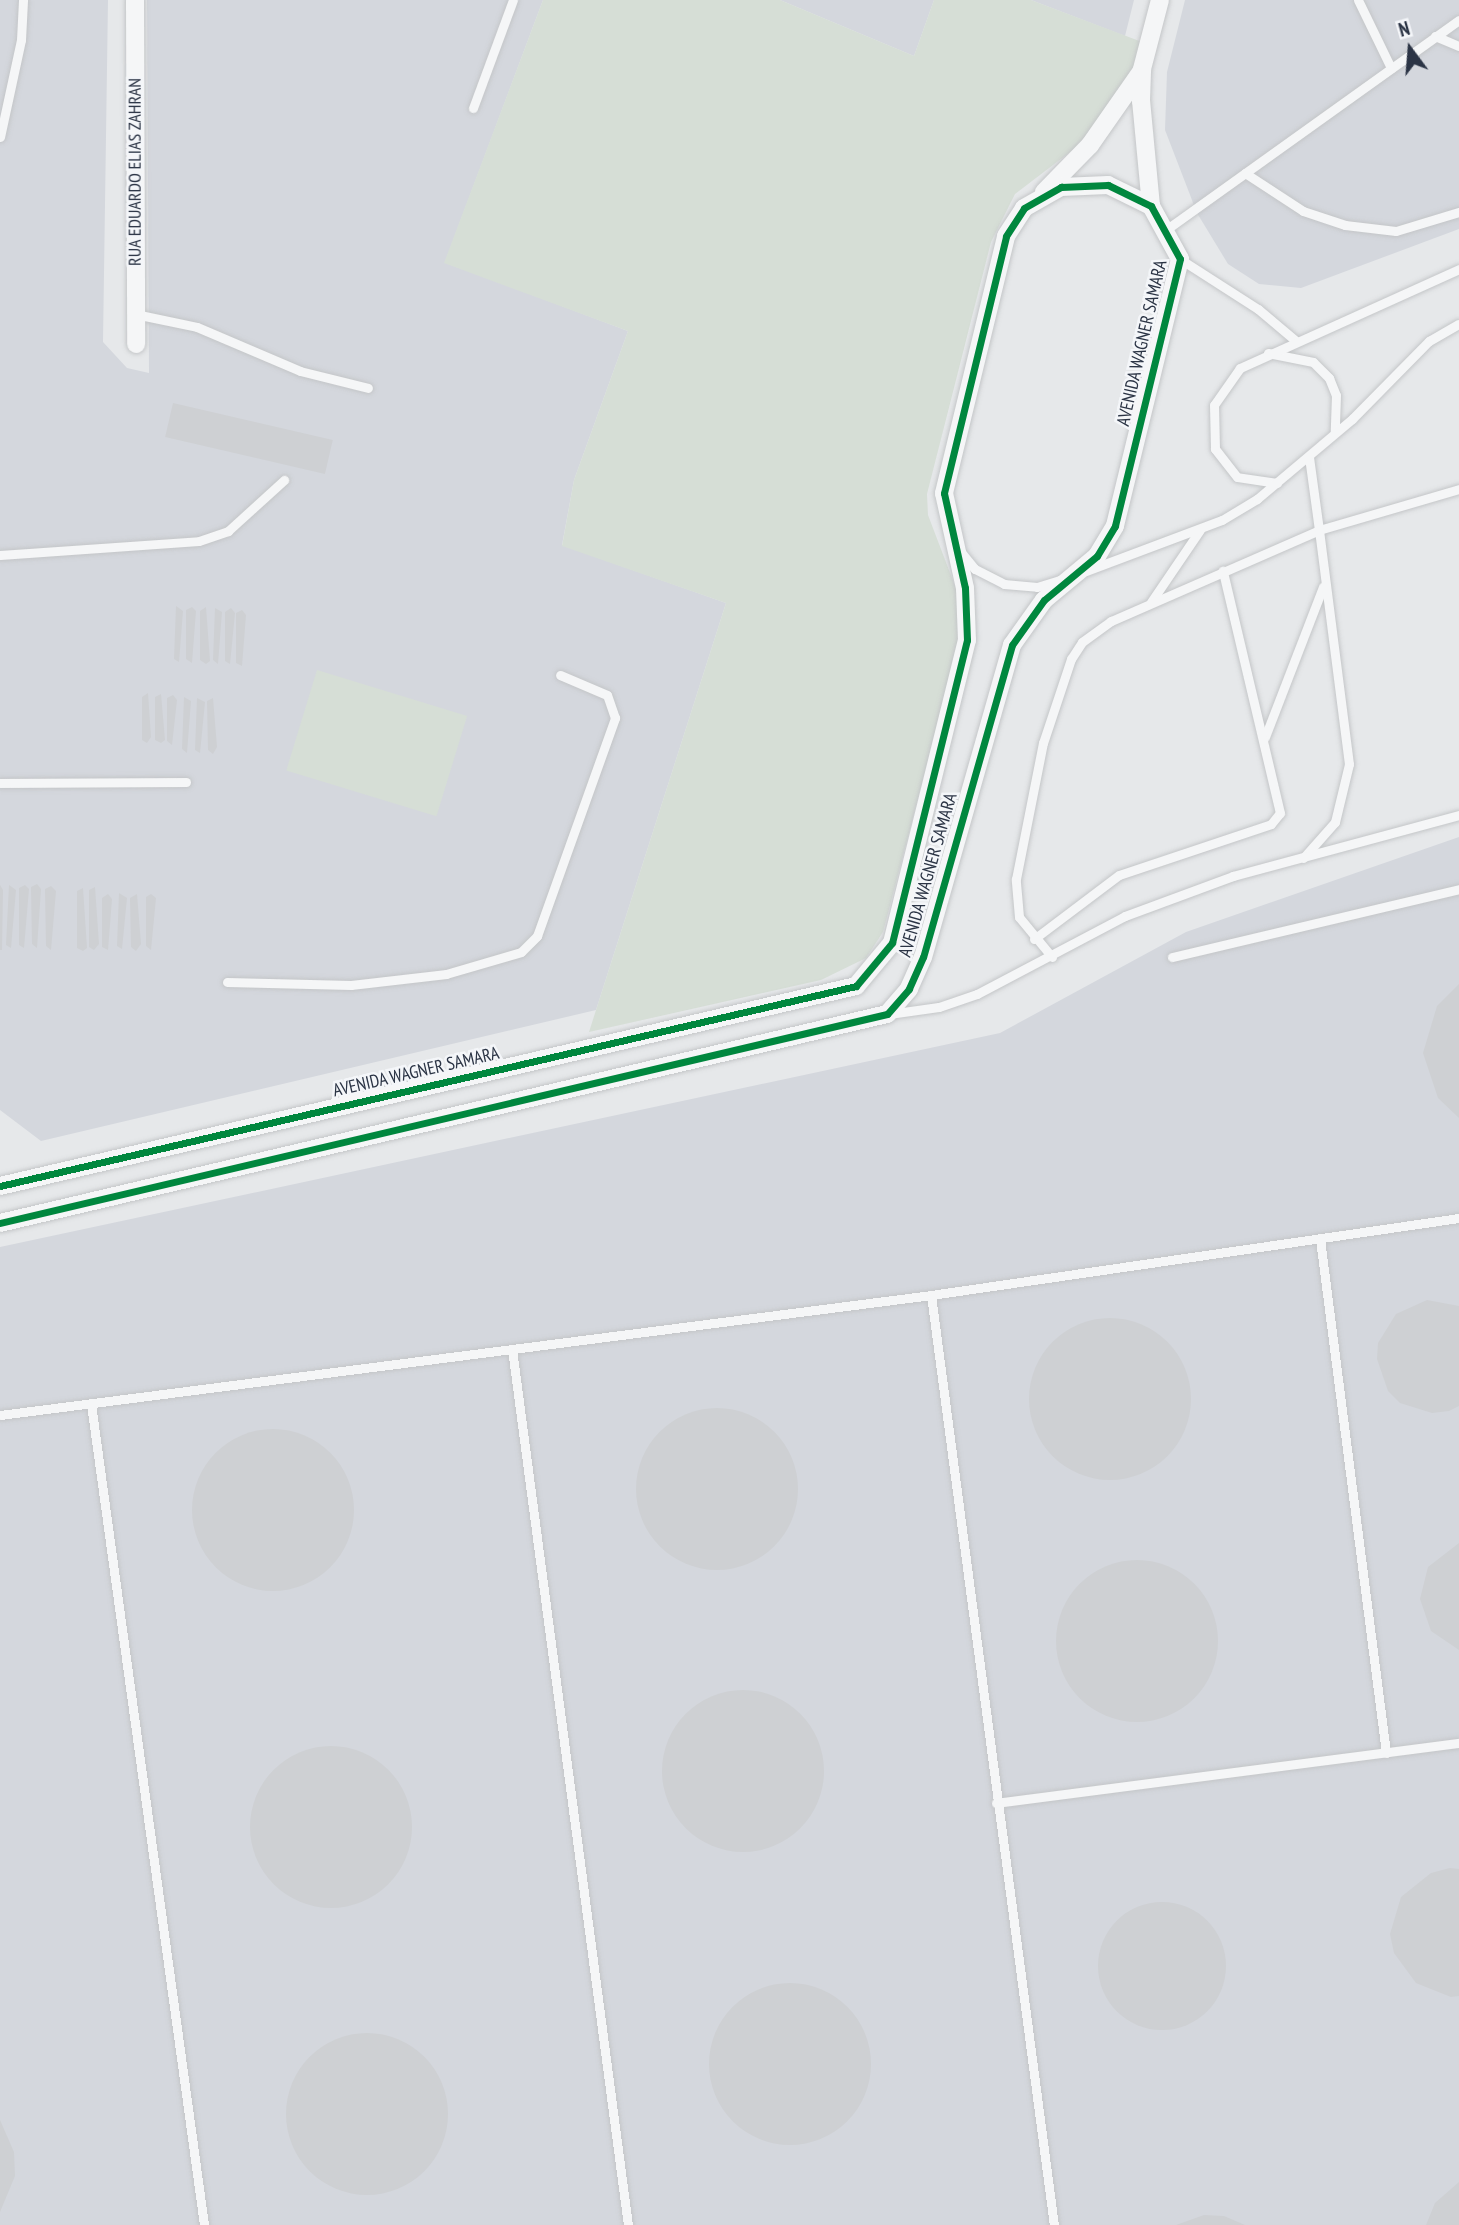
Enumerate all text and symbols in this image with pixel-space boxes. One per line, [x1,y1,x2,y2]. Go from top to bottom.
north arrow [1375,14,1445,84]
text: N [1396,16,1412,42]
street label: RUA EDUARDO ELIAS ZAHRAN [124,78,146,266]
street label: AVENIDA WAGNER SAMARA [1112,257,1172,429]
street label: AVENIDA WAGNER SAMARA [894,790,962,960]
street label: AVENIDA WAGNER SAMARA [330,1042,502,1102]

